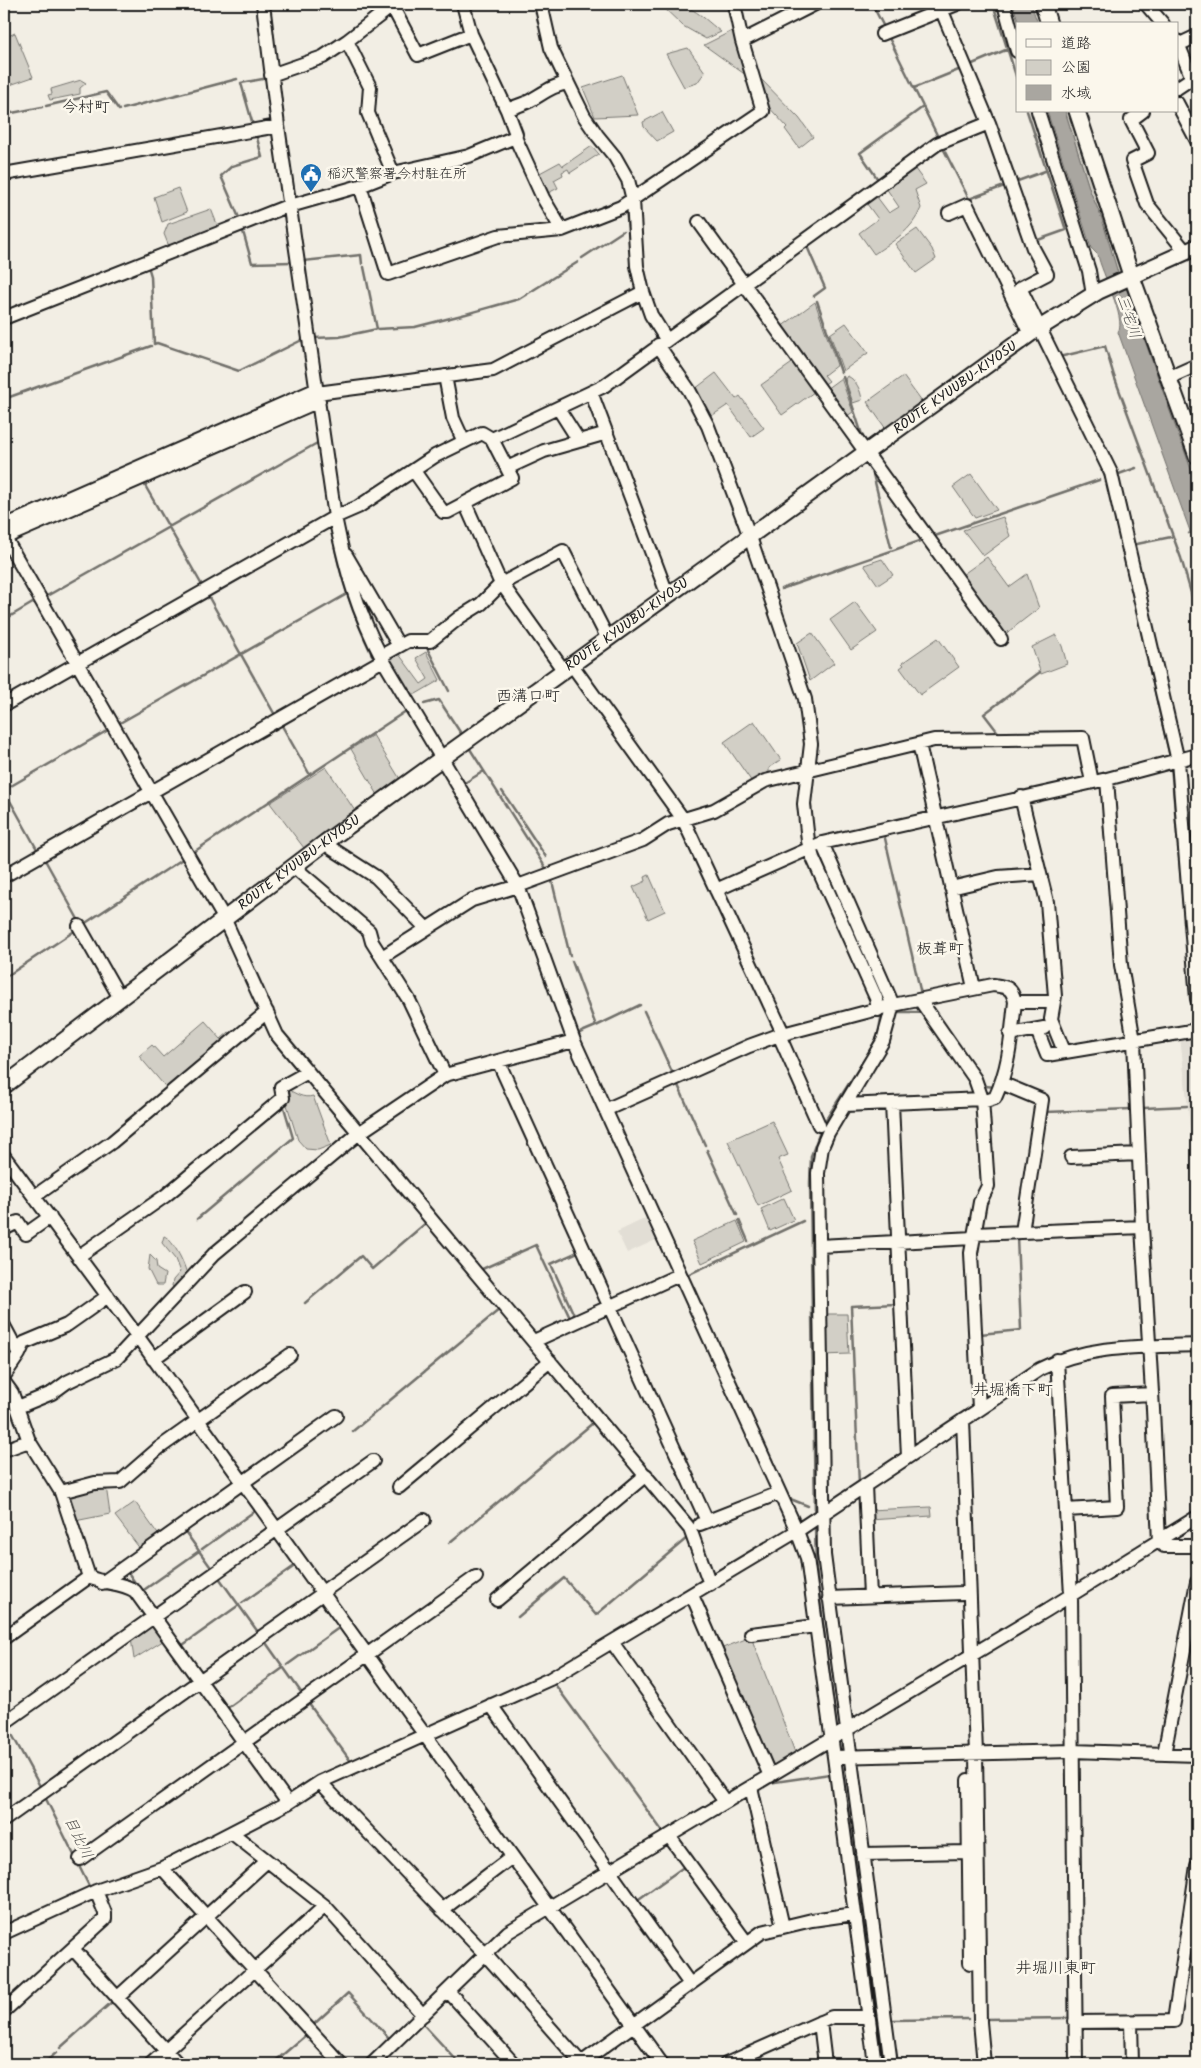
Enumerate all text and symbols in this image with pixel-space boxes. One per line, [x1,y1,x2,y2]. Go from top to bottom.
legend [1016,22,1178,112]
text: 道路 [1061,32,1091,56]
text: 公園 [1061,56,1091,80]
text: 水域 [1061,82,1091,106]
district label: 今村町 [62,95,110,120]
public building icon: 稲沢警察署今村駐在所 [299,162,323,193]
place label: 稲沢警察署今村駐在所 [327,163,467,185]
water label: 三宅川 [1109,292,1147,342]
street label: ROUTE KYUUBU-KIYOSU [889,336,1022,440]
street label: ROUTE KYUUBU-KIYOSU [560,573,693,677]
district label: 西溝口町 [496,684,560,709]
street label: ROUTE KYUUBU-KIYOSU [233,810,365,916]
district label: 板葺町 [916,937,964,962]
district label: 井堀橋下町 [973,1378,1053,1403]
water label: 目比川 [57,1813,99,1863]
district label: 井堀川東町 [1016,1956,1096,1981]

